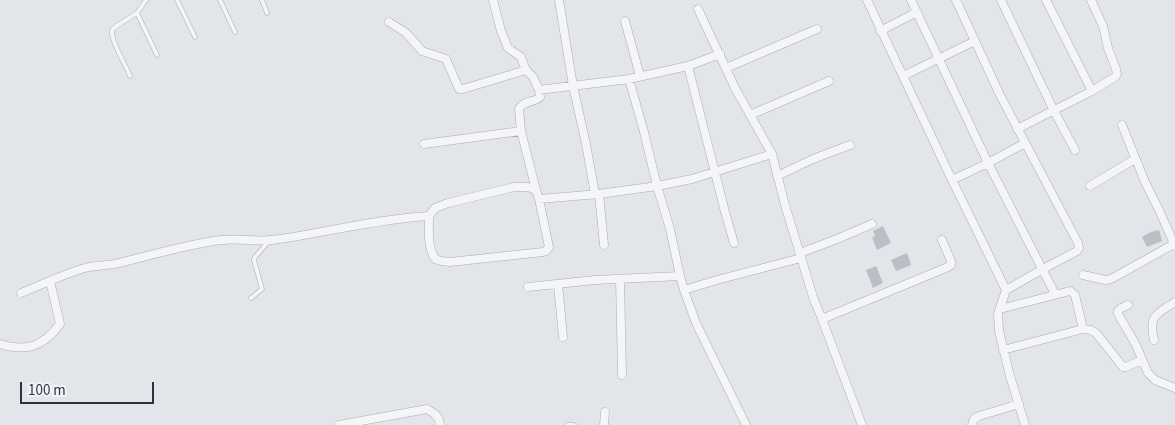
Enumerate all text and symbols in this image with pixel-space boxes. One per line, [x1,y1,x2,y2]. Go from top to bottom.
scale bar [22,372,156,404]
text: 100 m [28,380,66,401]

